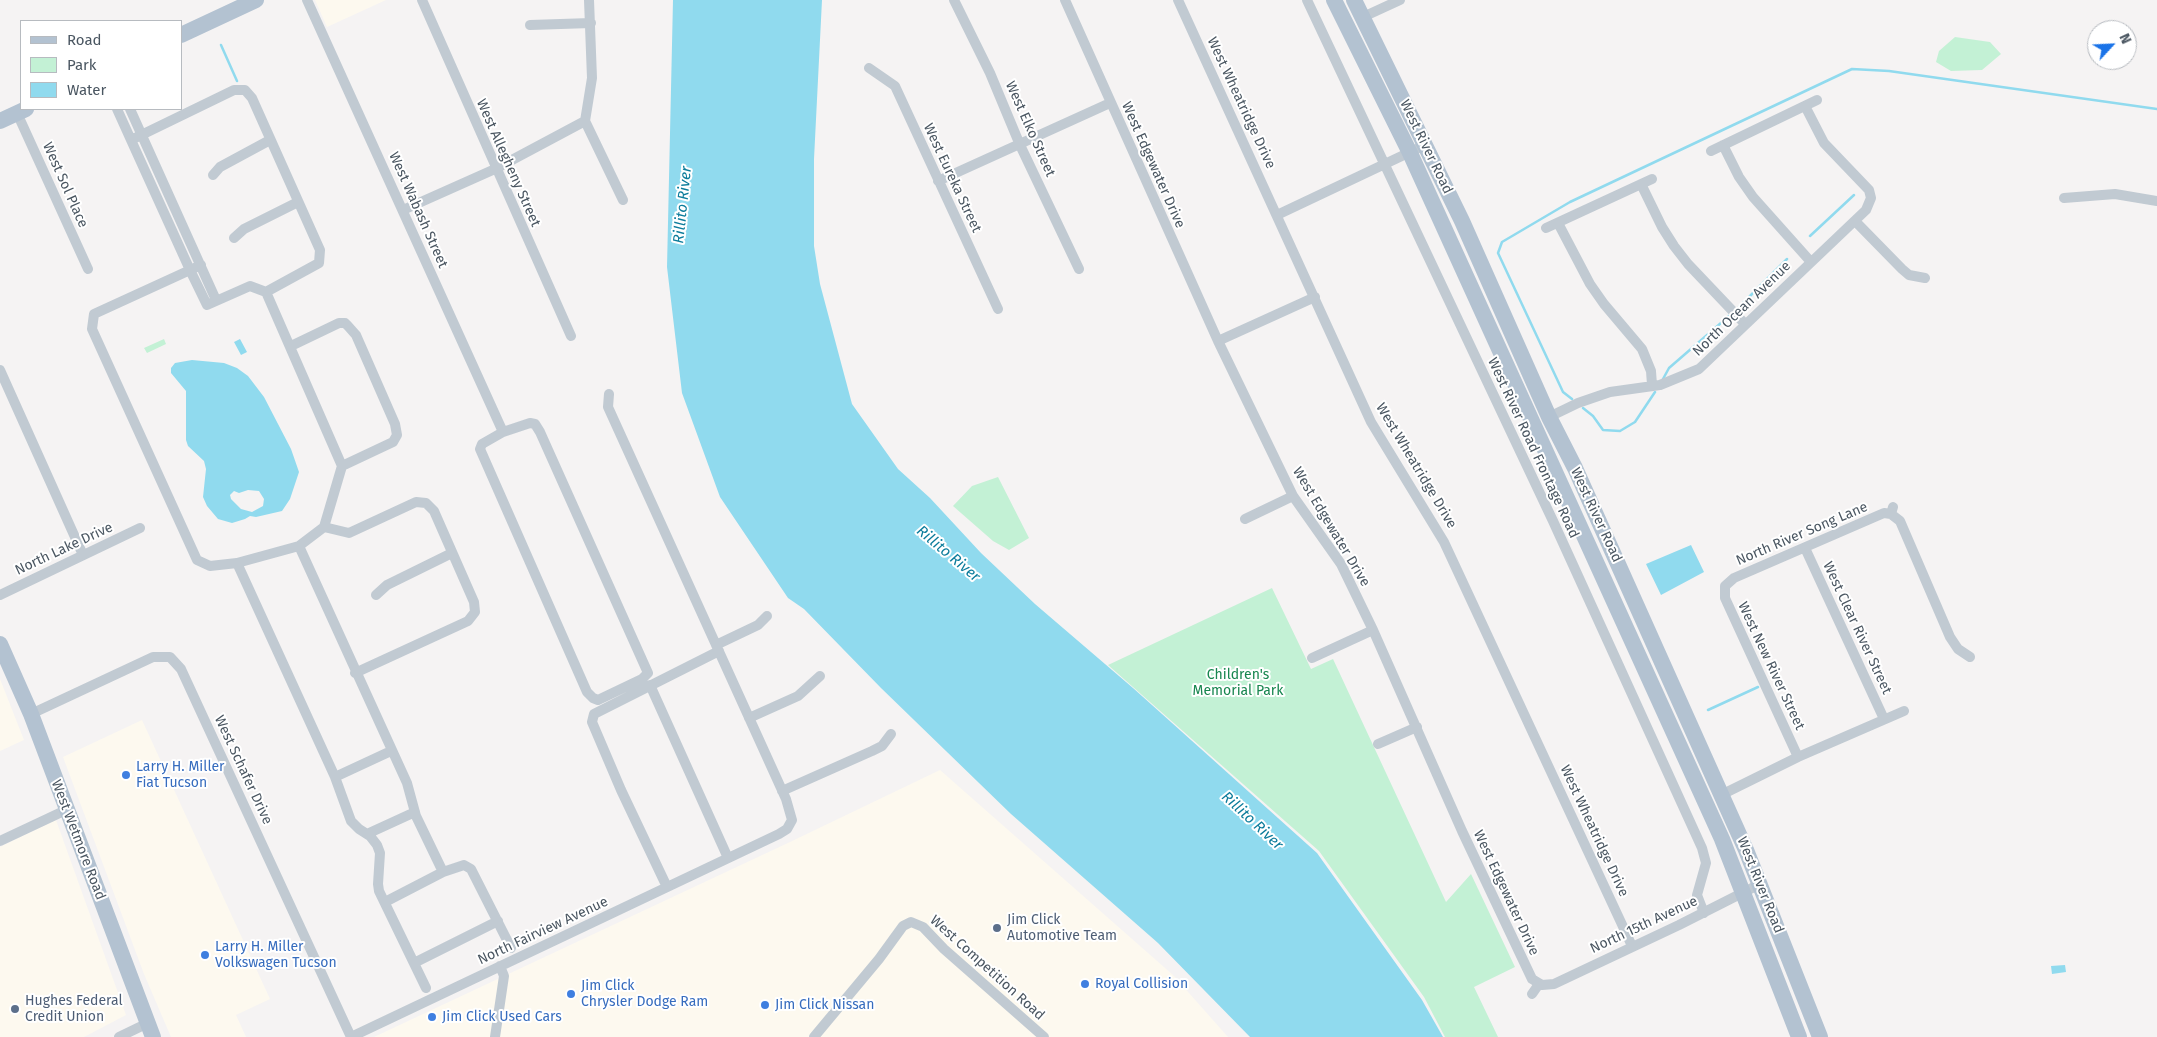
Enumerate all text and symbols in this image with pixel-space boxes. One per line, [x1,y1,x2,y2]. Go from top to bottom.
legend [20,20,182,110]
north arrow [2087,20,2137,70]
text: Road [67,31,102,49]
text: N [2115,31,2135,47]
street label: West Wheatridge Drive [1203,35,1279,171]
text: Park [67,56,97,74]
street label: West Elko Street [1001,79,1059,179]
text: Water [67,81,106,99]
street label: West Allegheny Street [472,97,544,229]
street label: West River Road [1396,97,1456,197]
street label: West Edgewater Drive [1118,99,1188,231]
street label: West Eureka Street [919,121,985,235]
street label: West Sol Place [39,140,91,230]
street label: West Wabash Street [385,149,451,271]
water label: Rillito River [670,166,696,244]
street label: North Ocean Avenue [1690,258,1794,360]
street label: West River Road Frontage Road [1484,355,1582,541]
street label: West Wheatridge Drive [1372,400,1460,532]
street label: West Edgewater Drive [1289,464,1373,590]
street label: West River Road [1567,465,1625,565]
street label: North River Song Lane [1734,499,1870,569]
street label: North Lake Drive [13,519,115,579]
water label: Rillito River [913,522,983,586]
street label: West Clear River Street [1819,559,1895,697]
street label: West New River Street [1734,599,1808,733]
park label: Children's Memorial Park [1193,667,1283,700]
street label: West Schafer Drive [210,713,276,827]
place label: Larry H. Miller Fiat Tucson [136,759,224,792]
street label: West Wheatridge Drive [1556,763,1632,899]
marker: Larry H. Miller Fiat Tucson [120,769,132,781]
street label: West Wetmore Road [47,778,109,902]
water label: Rillito River [1218,788,1286,854]
street label: West Edgewater Drive [1470,828,1542,958]
street label: West River Road [1733,834,1787,936]
street label: North Fairview Avenue [475,893,611,969]
street label: North 15th Avenue [1588,893,1700,957]
street label: West Competition Road [926,912,1048,1024]
place label: Jim Click Automotive Team [1007,912,1117,944]
marker: Jim Click Automotive Team [991,922,1003,934]
place label: Larry H. Miller Volkswagen Tucson [215,939,337,972]
marker: Larry H. Miller Volkswagen Tucson [199,949,211,961]
place label: Royal Collision [1095,976,1188,992]
place label: Jim Click Chrysler Dodge Ram [581,978,708,1010]
marker: Royal Collision [1079,978,1091,990]
marker: Jim Click Chrysler Dodge Ram [565,988,577,1000]
place label: Hughes Federal Credit Union [25,993,123,1026]
place label: Jim Click Nissan [775,997,874,1013]
marker: Jim Click Nissan [759,999,771,1011]
marker: Hughes Federal Credit Union [9,1003,21,1015]
place label: Jim Click Used Cars [442,1009,562,1025]
marker: Jim Click Used Cars [426,1011,438,1023]

